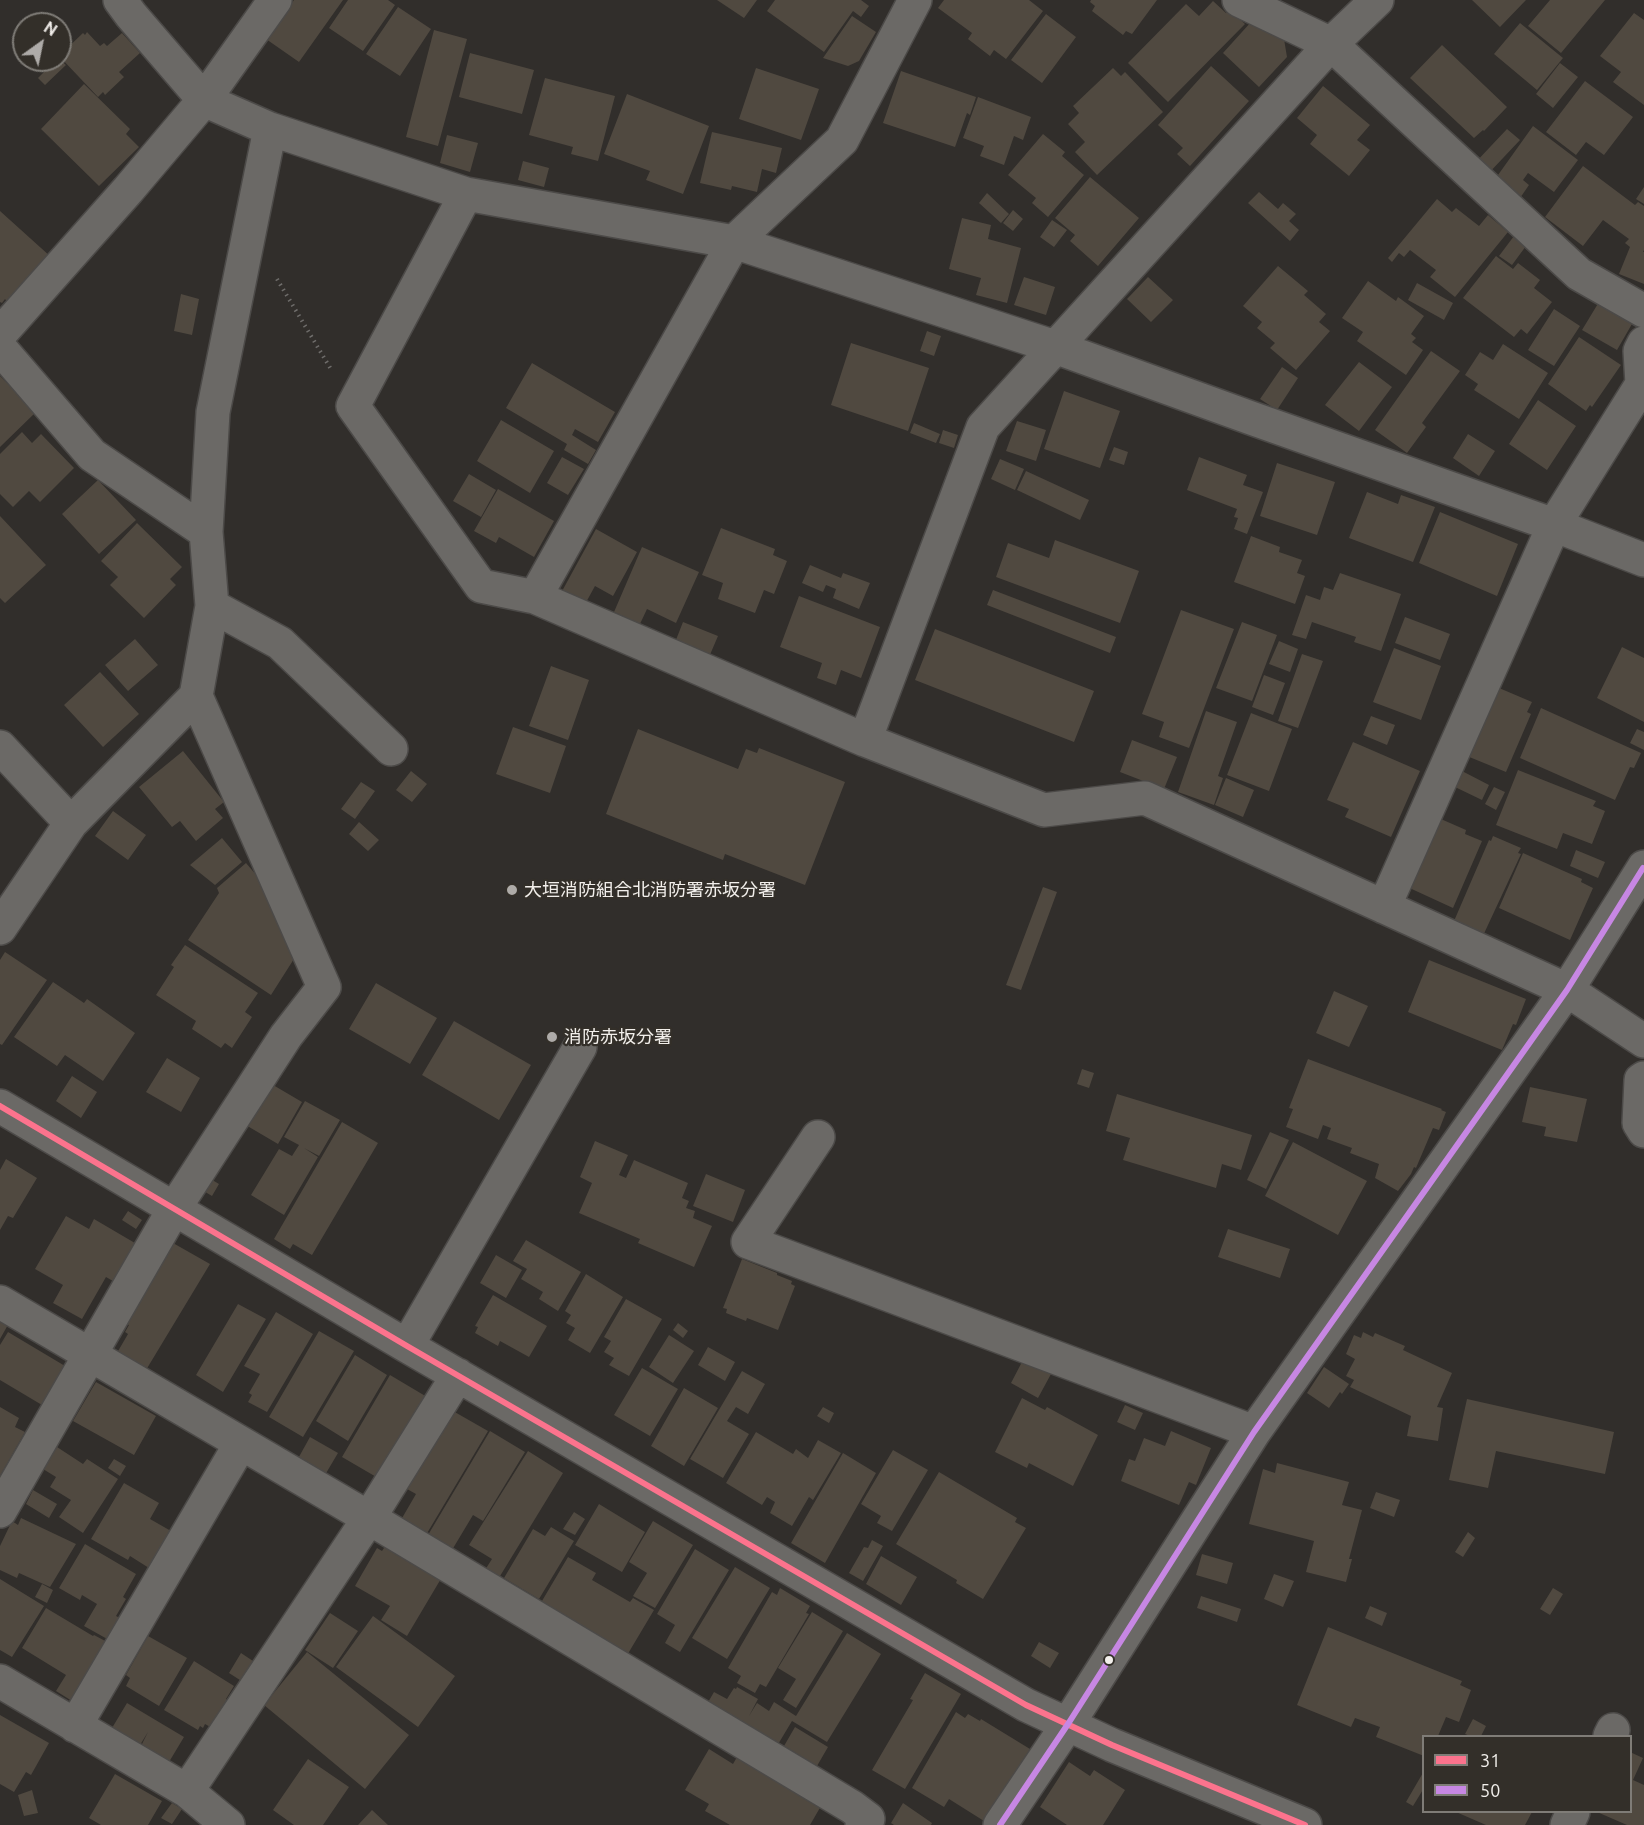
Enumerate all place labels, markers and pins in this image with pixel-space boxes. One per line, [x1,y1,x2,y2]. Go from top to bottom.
place label: 大垣消防組合北消防署赤坂分署 [524,879,776,901]
marker: 大垣消防組合北消防署赤坂分署 [505,883,519,897]
place label: 消防赤坂分署 [564,1026,672,1048]
marker: 消防赤坂分署 [545,1030,559,1044]
unlabelled marker [1103,1654,1115,1666]

